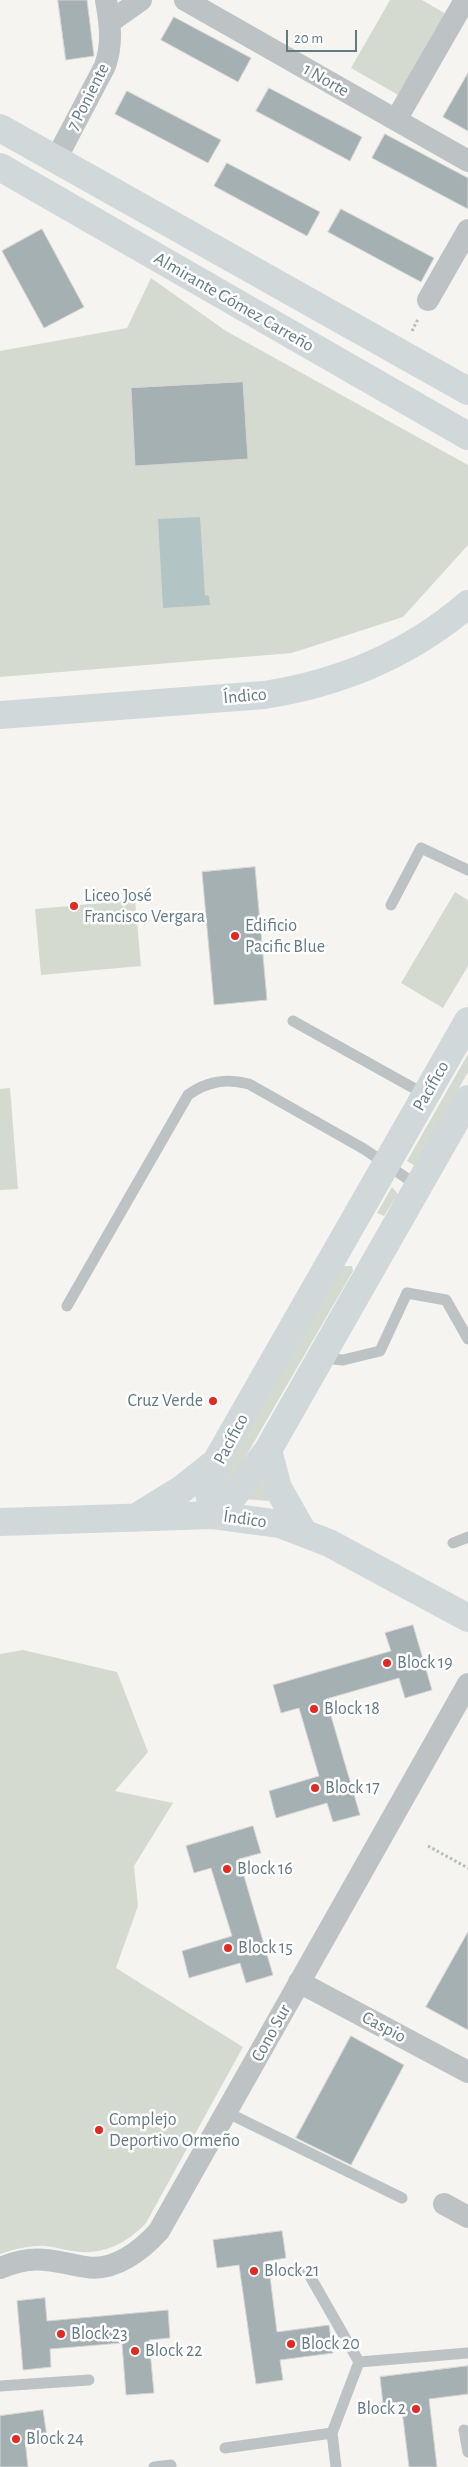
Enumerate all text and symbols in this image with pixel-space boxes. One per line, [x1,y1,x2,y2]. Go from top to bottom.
scale bar [288,20,359,52]
text: 20 m [294,31,323,46]
street label: 1 Norte [299,58,353,102]
street label: 7 Poniente [62,60,114,134]
street label: Almirante Gómez Carreño [150,247,318,357]
street label: Índico [222,683,268,709]
place label: Liceo José Francisco Vergara [84,885,205,928]
marker: Liceo José Francisco Vergara [68,900,80,912]
place label: Edificio Pacific Blue [245,915,325,958]
marker: Edificio Pacific Blue [229,930,241,942]
street label: Pacífico [408,1057,454,1115]
place label: Cruz Verde [128,1390,203,1412]
marker: Cruz Verde [207,1395,219,1407]
street label: Pacífico [209,1410,253,1468]
street label: Índico [222,1505,268,1533]
place label: Block 19 [397,1652,453,1674]
marker: Block 19 [381,1657,393,1669]
place label: Block 18 [324,1698,380,1720]
marker: Block 18 [308,1703,320,1715]
place label: Block 17 [325,1777,380,1799]
marker: Block 17 [309,1782,321,1794]
place label: Block 16 [237,1858,293,1880]
marker: Block 16 [221,1863,233,1875]
place label: Block 15 [238,1937,293,1959]
marker: Block 15 [222,1942,234,1954]
street label: Cono Sur [247,2001,295,2065]
street label: Caspio [358,2007,410,2047]
place label: Complejo Deportivo Ormeño [109,2109,240,2152]
marker: Complejo Deportivo Ormeño [93,2124,105,2136]
place label: Block 21 [264,2260,319,2282]
marker: Block 21 [248,2265,260,2277]
place label: Block 23 [71,2323,128,2345]
marker: Block 23 [55,2328,67,2340]
place label: Block 20 [301,2333,360,2355]
marker: Block 20 [285,2338,297,2350]
place label: Block 22 [145,2340,202,2362]
marker: Block 22 [129,2345,141,2357]
place label: Block 2 [357,2398,406,2420]
marker: Block 2 [410,2403,422,2415]
place label: Block 24 [26,2428,84,2450]
marker: Block 24 [10,2433,22,2445]

